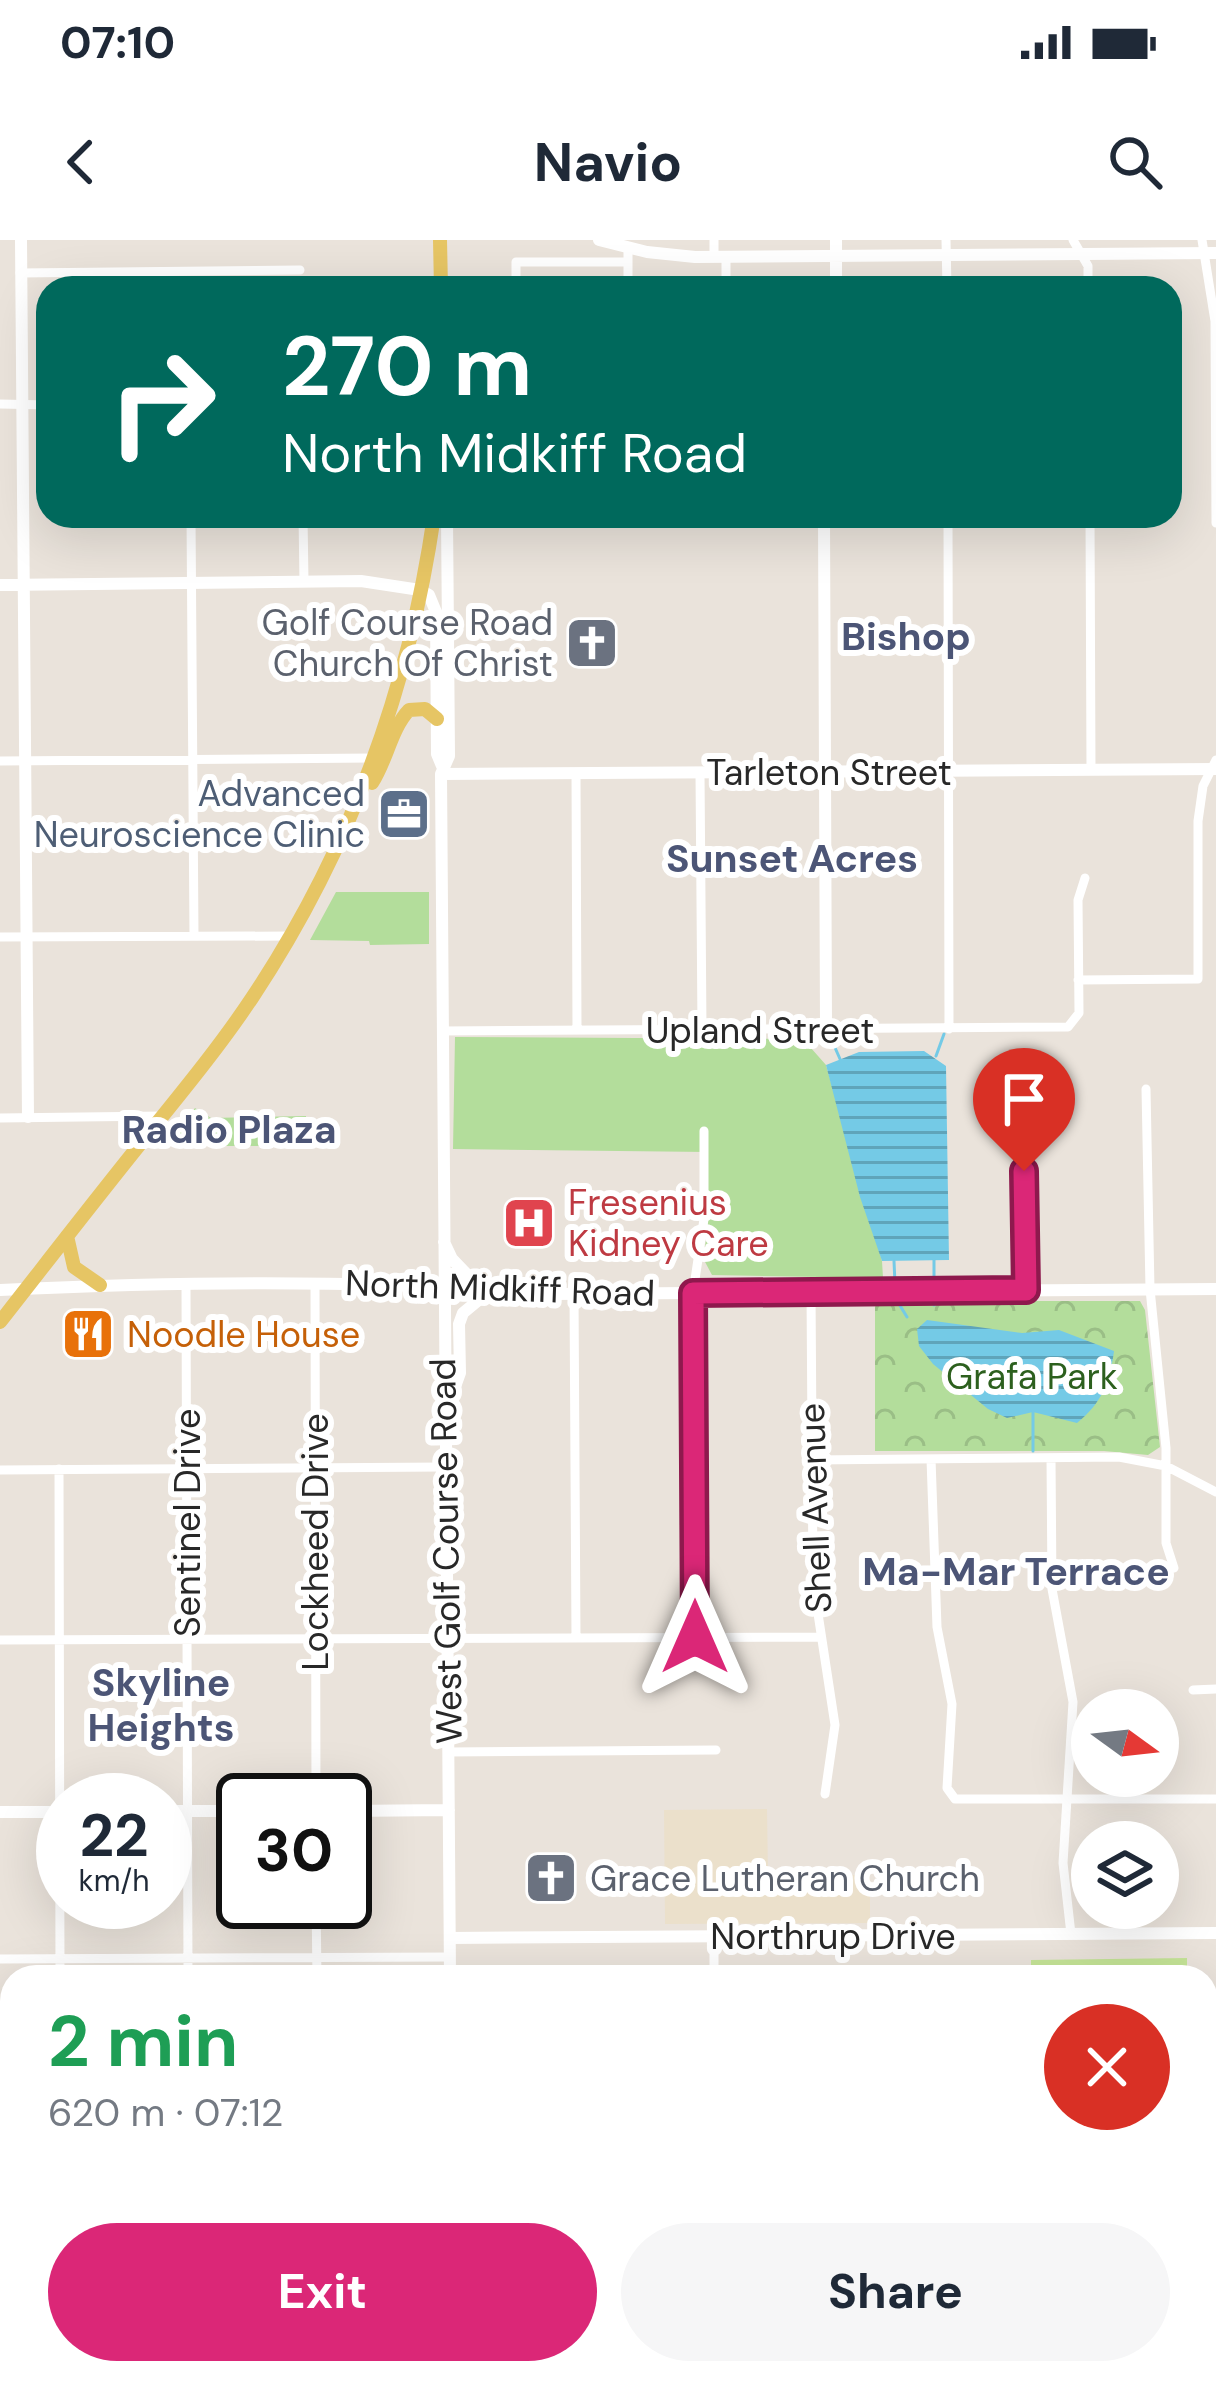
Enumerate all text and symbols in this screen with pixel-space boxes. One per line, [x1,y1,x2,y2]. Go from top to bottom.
text: 07:10 [60,13,175,72]
text: Navio [534,127,682,198]
icon: back [48,129,114,195]
icon: search [1102,129,1168,195]
text: 270 m [282,312,532,421]
icon: right [84,324,240,480]
text: North Midkiff Road [282,418,747,489]
place label: Golf Course Road Church Of Christ [262,599,553,687]
district label: Bishop [841,611,971,662]
church icon: Golf Course Road Church Of Christ [564,615,620,671]
street label: Tarleton Street [706,749,952,796]
place label: Advanced Neuroscience Clinic [34,770,365,858]
office icon: Advanced Neuroscience Clinic [376,786,432,842]
district label: Sunset Acres [666,833,918,884]
street label: Upland Street [646,1007,874,1054]
pin [973,1048,1075,1171]
icon: arrive [991,1066,1057,1132]
district label: Radio Plaza [121,1104,337,1155]
place label: Fresenius Kidney Care [568,1179,769,1267]
hospital icon: Fresenius Kidney Care [501,1195,557,1251]
street label: North Midkiff Road [344,1259,656,1317]
restaurant icon: Noodle House [60,1306,116,1362]
place label: Noodle House [127,1311,360,1358]
park label: Grafa Park [946,1353,1118,1400]
street label: West Golf Course Road [419,1358,473,1744]
street label: Shell Avenue [788,1402,842,1614]
street label: Sentinel Drive [164,1409,211,1637]
street label: Lockheed Drive [292,1413,339,1671]
district label: Ma-Mar Terrace [862,1546,1170,1597]
position arrow [632,1574,758,1700]
district label: Skyline Heights [88,1657,235,1753]
north arrow [1071,1689,1179,1797]
map controls [1071,1689,1179,1929]
speed limit sign: 30 [216,1773,372,1929]
text: 22 [79,1796,149,1875]
button: layers [1071,1821,1179,1929]
church icon: Grace Lutheran Church [523,1850,579,1906]
place label: Grace Lutheran Church [590,1855,980,1902]
text: km/h [79,1861,149,1900]
street label: Northrup Drive [710,1913,956,1960]
text: 2 min [48,1995,238,2088]
button: close [1044,2004,1170,2130]
text: 620 m · 07:12 [48,2087,283,2138]
button: Exit [48,2223,597,2361]
button: Share [621,2223,1170,2361]

